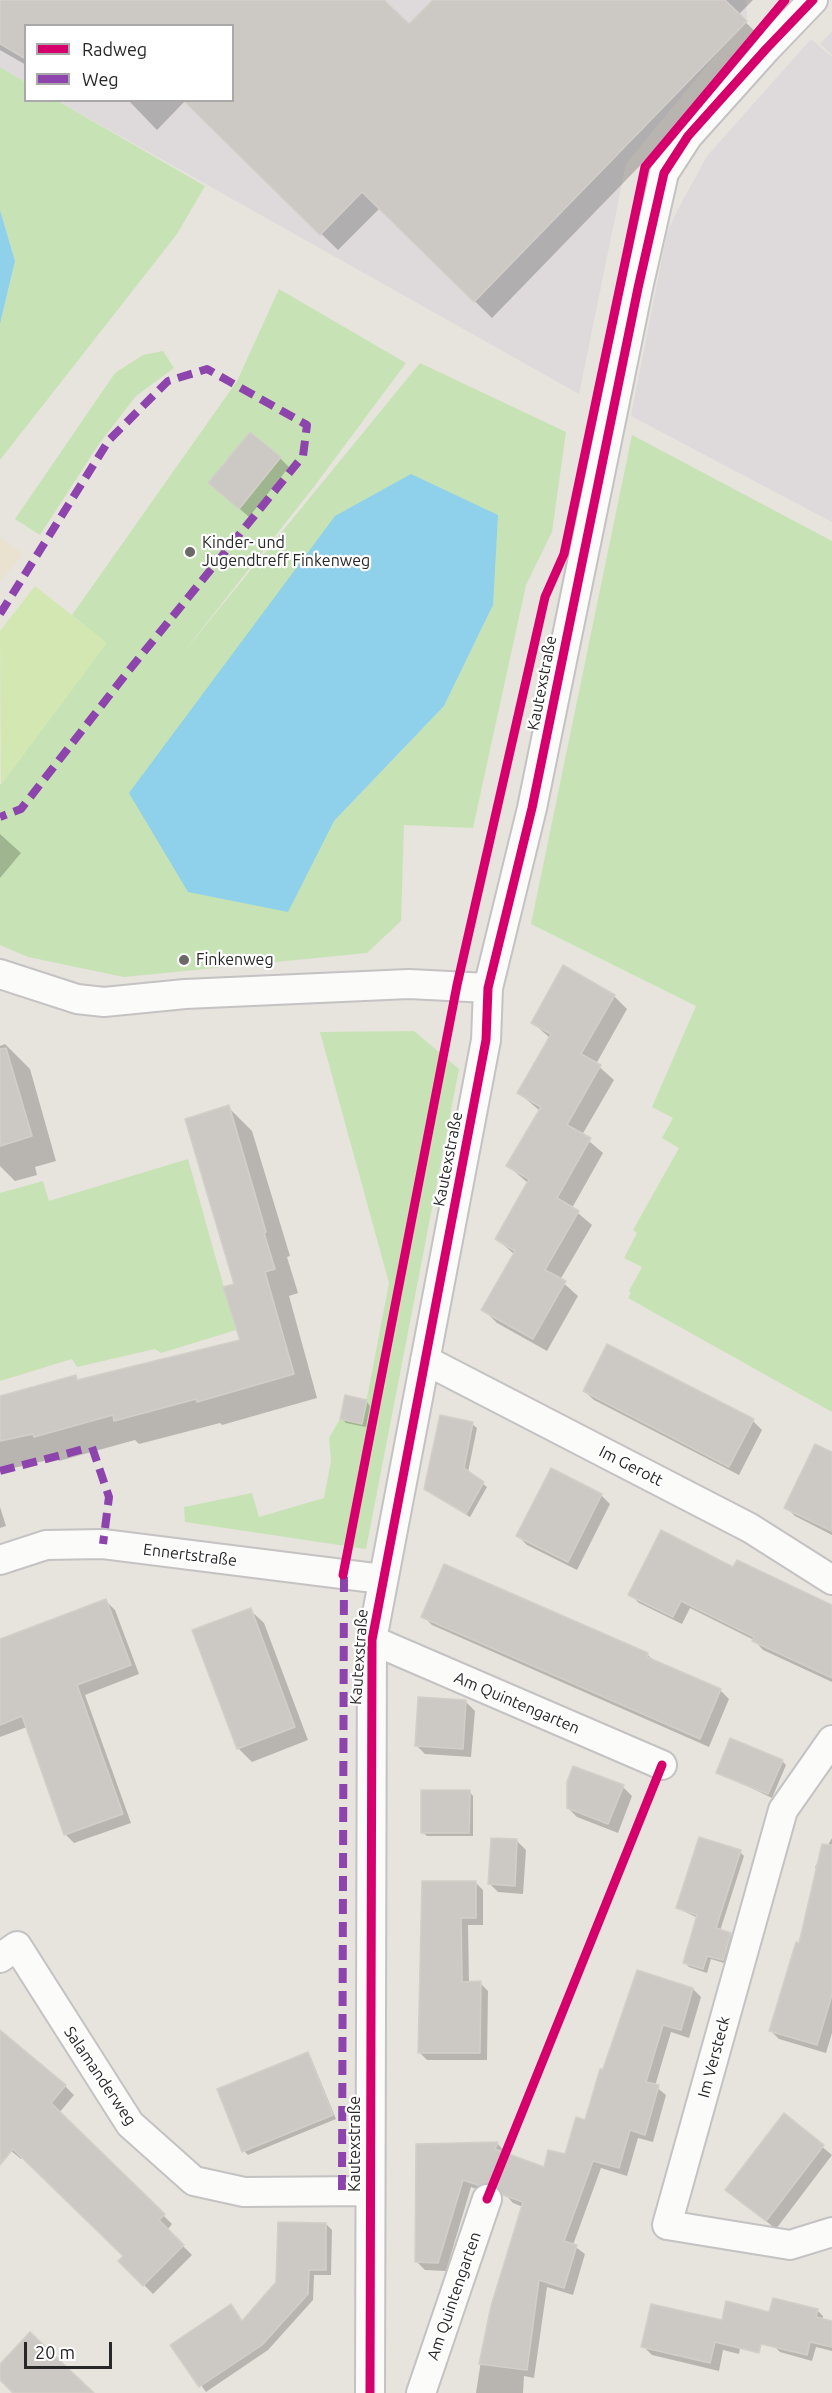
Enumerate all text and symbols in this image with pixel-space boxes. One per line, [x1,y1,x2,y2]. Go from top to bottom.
legend [24,24,234,102]
text: Radweg [82,39,147,59]
text: Weg [82,69,119,89]
place label: Kinder- und Jugendtreff Finkenweg [202,533,370,571]
marker: Kinder- und Jugendtreff Finkenweg [183,545,197,559]
street label: Kautexstraße [523,634,561,732]
place label: Finkenweg [196,950,274,970]
marker: Finkenweg [177,953,191,967]
street label: Kautexstraße [429,1110,467,1208]
street label: Im Gerott [596,1442,666,1490]
street label: Ennertstraße [142,1540,238,1570]
street label: Kautexstraße [346,1608,372,1706]
street label: Am Quintengarten [451,1668,583,1738]
street label: Im Versteck [694,2014,734,2100]
street label: Salamanderweg [60,2023,140,2129]
street label: Kautexstraße [345,2096,365,2192]
street label: Am Quintengarten [423,2229,485,2363]
scale bar [27,2330,116,2368]
text: 20 m [35,2342,75,2362]

